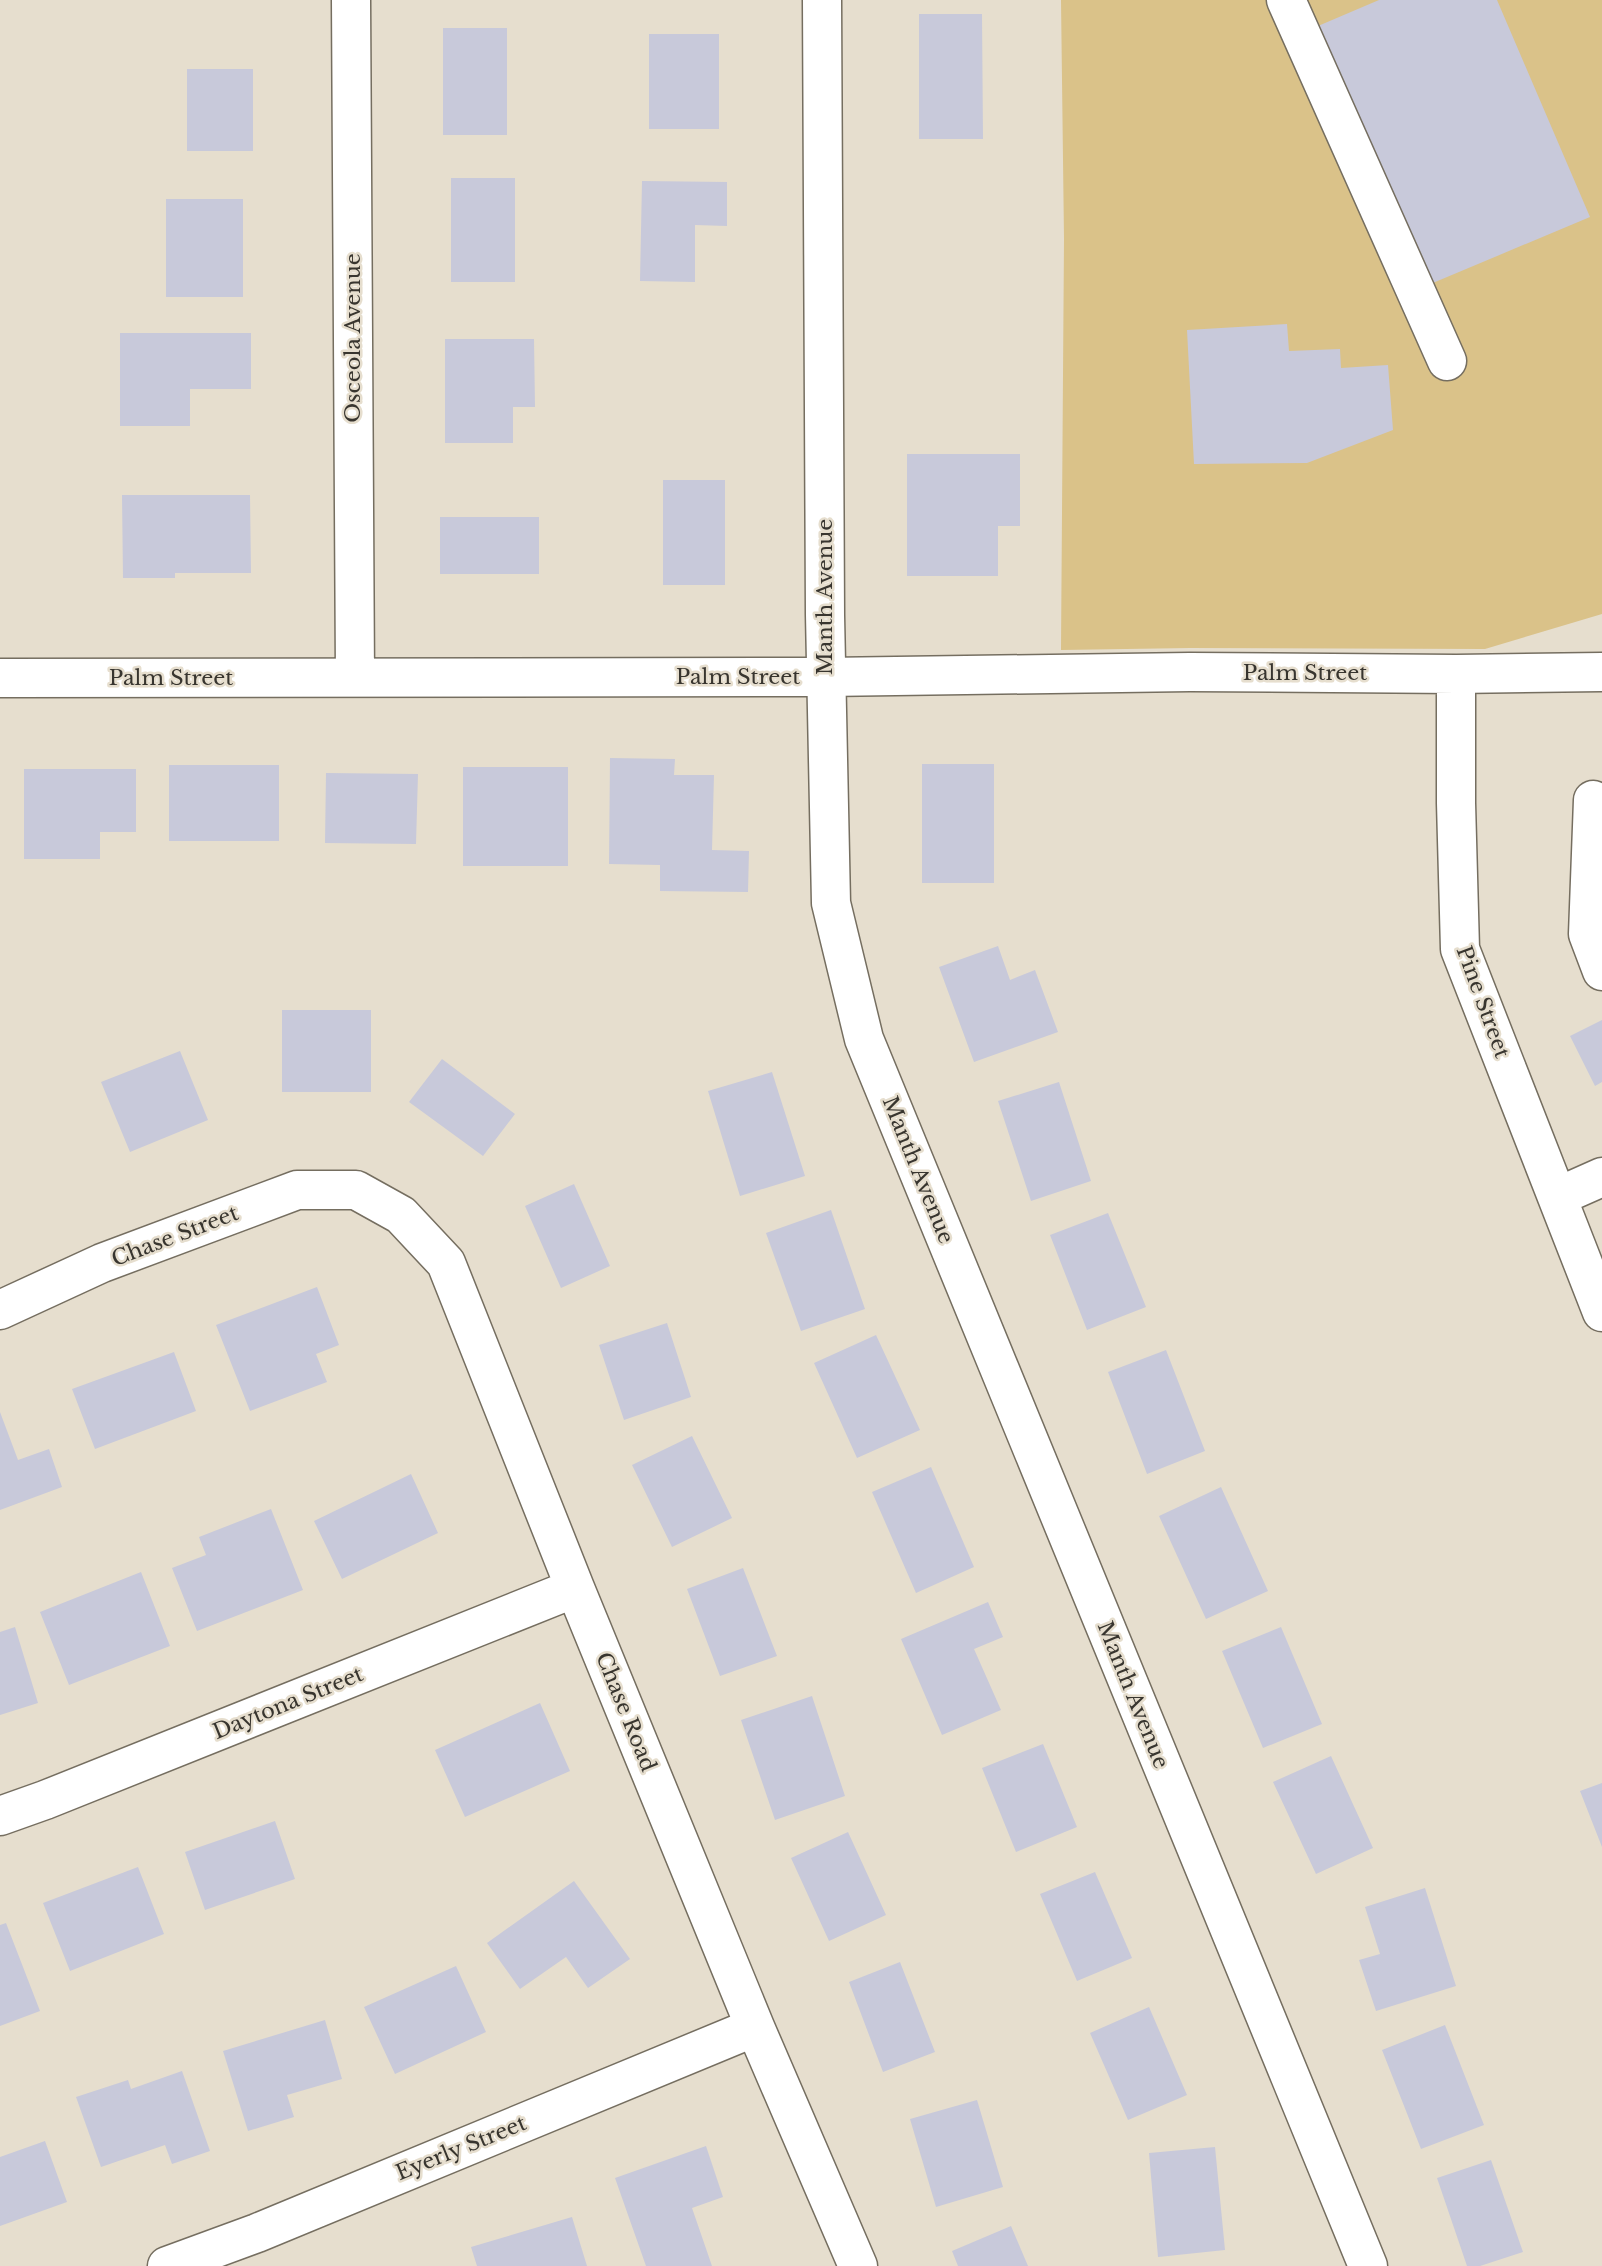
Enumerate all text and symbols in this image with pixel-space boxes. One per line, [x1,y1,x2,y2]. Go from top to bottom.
street label: Osceola Avenue [340,253,366,423]
street label: Manth Avenue [812,519,838,675]
street label: Palm Street [1243,660,1367,686]
street label: Palm Street [676,664,800,690]
street label: Palm Street [109,665,233,691]
street label: Pine Street [1451,942,1515,1062]
street label: Manth Avenue [877,1093,959,1247]
street label: Chase Street [108,1200,242,1272]
street label: Manth Avenue [1092,1618,1174,1772]
street label: Chase Road [590,1649,662,1775]
street label: Daytona Street [209,1661,367,1745]
street label: Eyerly Street [392,2110,530,2186]

